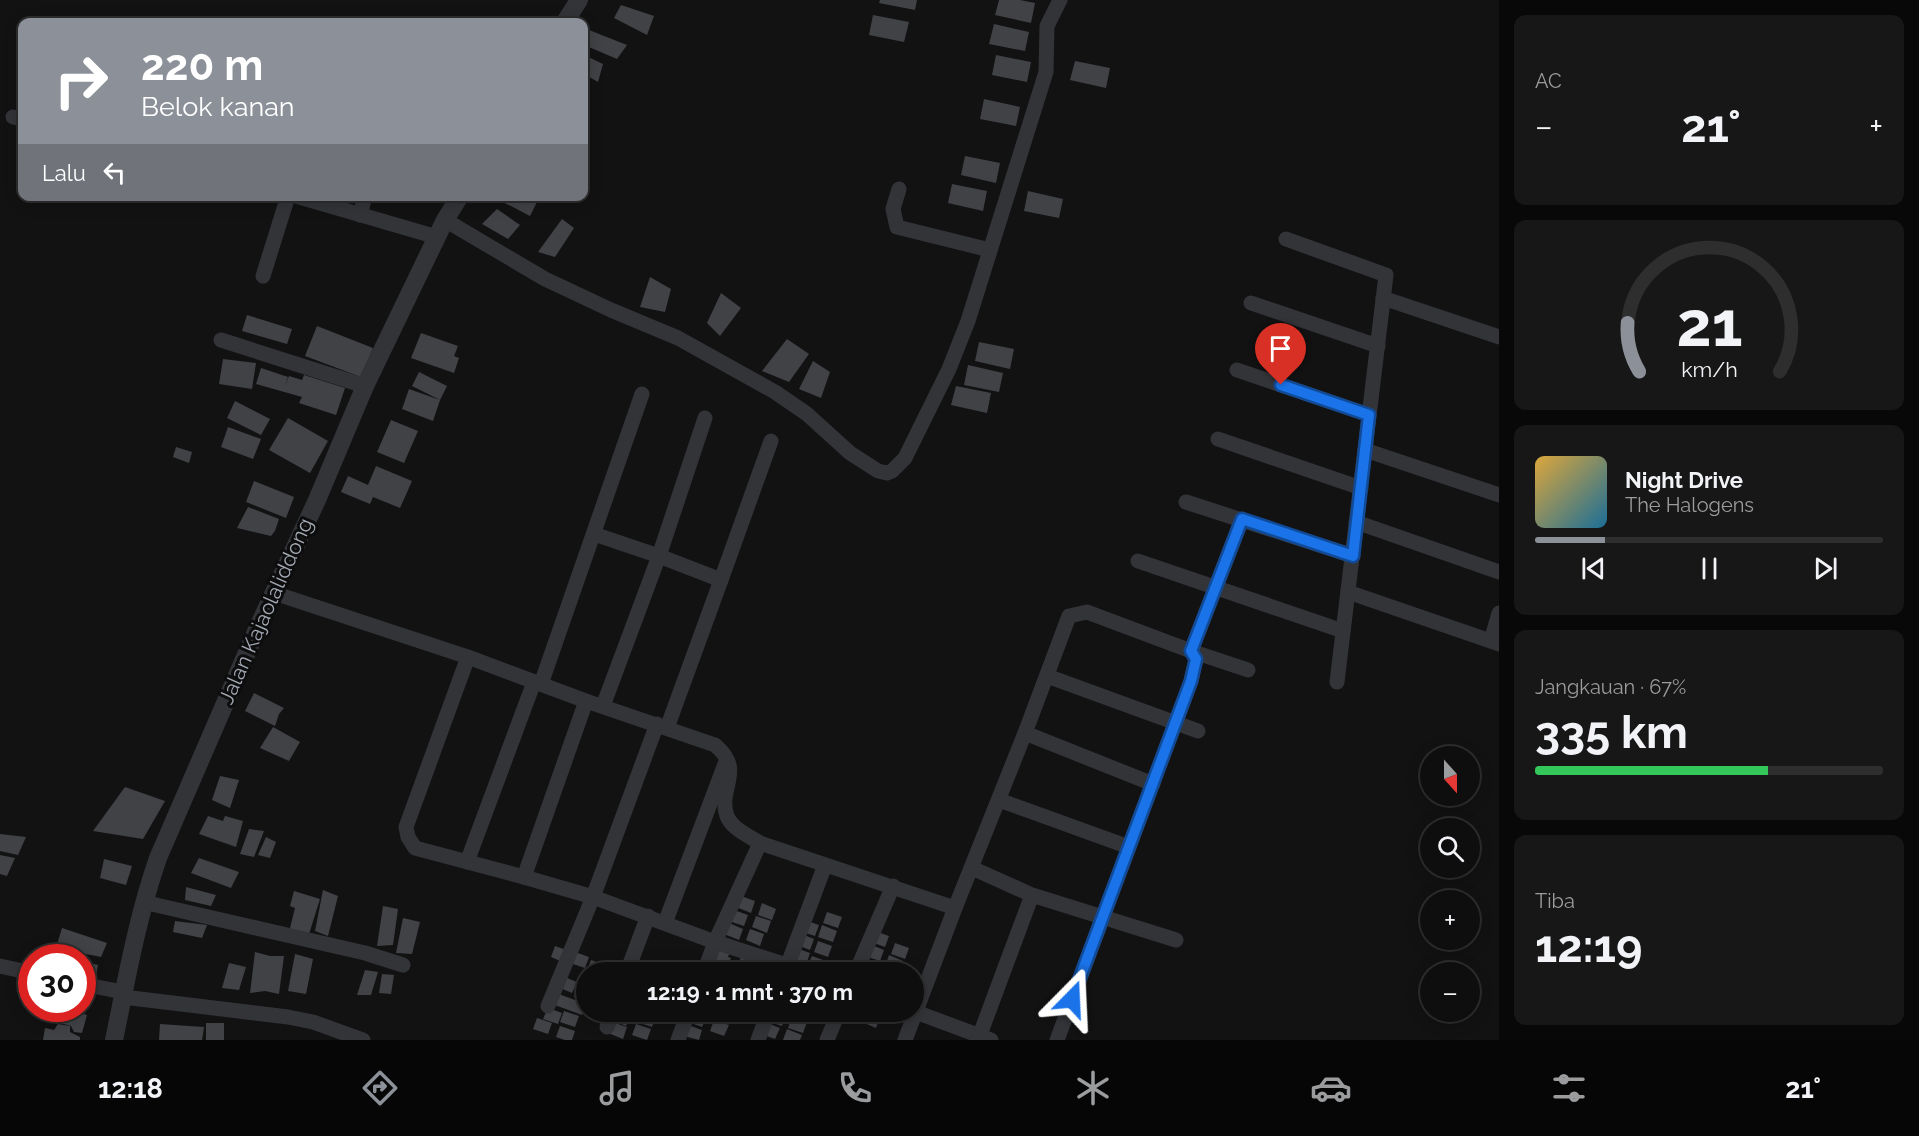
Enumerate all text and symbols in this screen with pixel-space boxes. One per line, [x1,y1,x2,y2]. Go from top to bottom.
text: 220 m [141,41,263,90]
icon: right [42,42,120,120]
text: AC [1535,69,1562,93]
text: Belok kanan [141,91,295,122]
text: 21° [1681,100,1741,153]
text: − [1535,107,1553,146]
text: + [1869,107,1883,146]
icon: left [98,156,131,189]
text: Lalu [42,160,86,186]
text: 21 [1676,287,1742,361]
pin [1255,323,1306,385]
icon: arrive [1264,332,1297,365]
text: km/h [1681,357,1737,382]
text: Night Drive [1625,467,1743,493]
text: The Halogens [1625,493,1754,517]
street label: Jalan Kajaolaliddong [213,514,318,708]
icon: previous [1577,552,1610,585]
icon: pause [1693,552,1726,585]
icon: next [1809,552,1842,585]
text: Jangkauan · 67% [1535,675,1686,699]
text: 335 km [1535,706,1688,759]
north arrow [1420,746,1480,806]
map controls [1420,746,1480,1022]
button: search [1420,818,1480,878]
text: Tiba [1535,889,1575,913]
button: + [1420,890,1480,950]
text: 12:19 [1535,920,1642,973]
speed limit sign: 30 [18,944,96,1022]
button: − [1420,962,1480,1022]
position arrow [1040,967,1104,1031]
text: 12:19 · 1 mnt · 370 m [647,979,853,1005]
icon: directions [359,1067,401,1109]
icon: music [596,1067,638,1109]
icon: phone [834,1067,876,1109]
icon: climate [1072,1067,1114,1109]
icon: car [1310,1067,1352,1109]
icon: filters [1548,1067,1590,1109]
text: 12:18 [98,1073,163,1104]
text: 21° [1785,1073,1821,1104]

